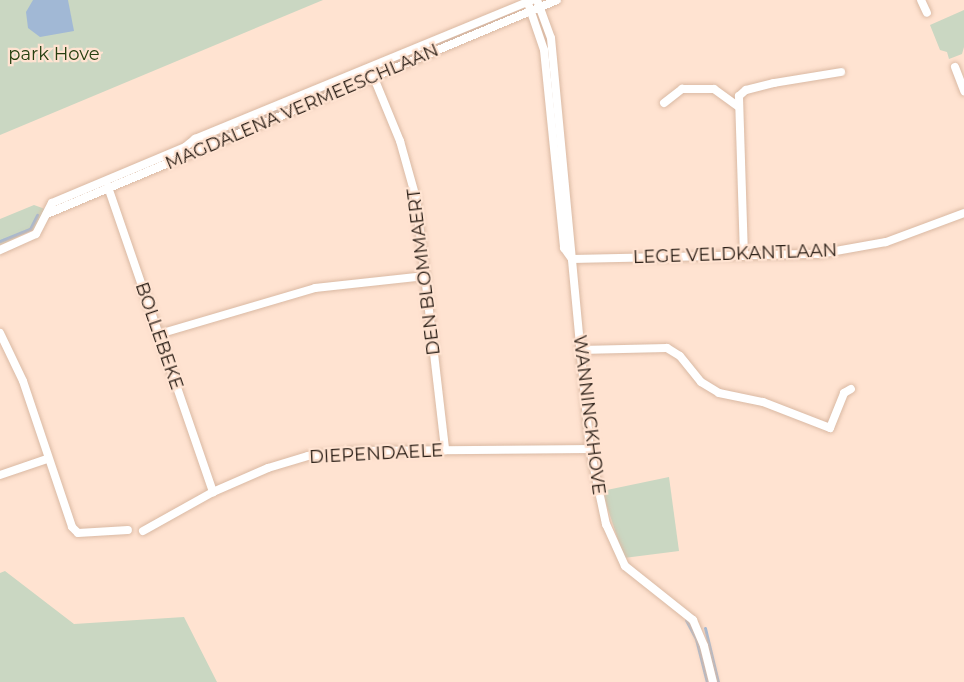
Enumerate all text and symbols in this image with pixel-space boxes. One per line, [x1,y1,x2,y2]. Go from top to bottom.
street label: MAGDALENA VERMEESCHLAAN [162,40,442,174]
park label: park Hove [8,43,100,65]
street label: DEN BLOMMAERT [403,187,445,357]
street label: LEGE VELDKANTLAAN [632,240,838,268]
street label: BOLLEBEKE [130,279,188,393]
street label: WANNINCKHOVE [568,334,610,496]
street label: DIEPENDAELE [309,440,443,468]

